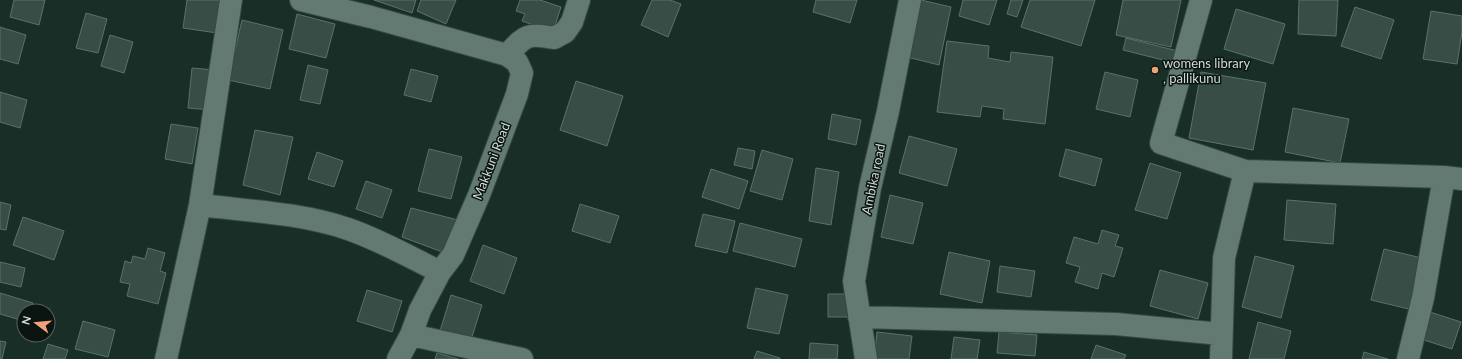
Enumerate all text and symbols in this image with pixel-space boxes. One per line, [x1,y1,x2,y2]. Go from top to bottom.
place label: womens library , pallikunu [1163,55,1251,86]
marker: womens library , pallikunu [1150,65,1160,75]
street label: Makkuni Road [469,120,513,202]
street label: Ambika road [858,142,888,216]
north arrow [16,303,56,343]
text: N [18,314,33,326]

